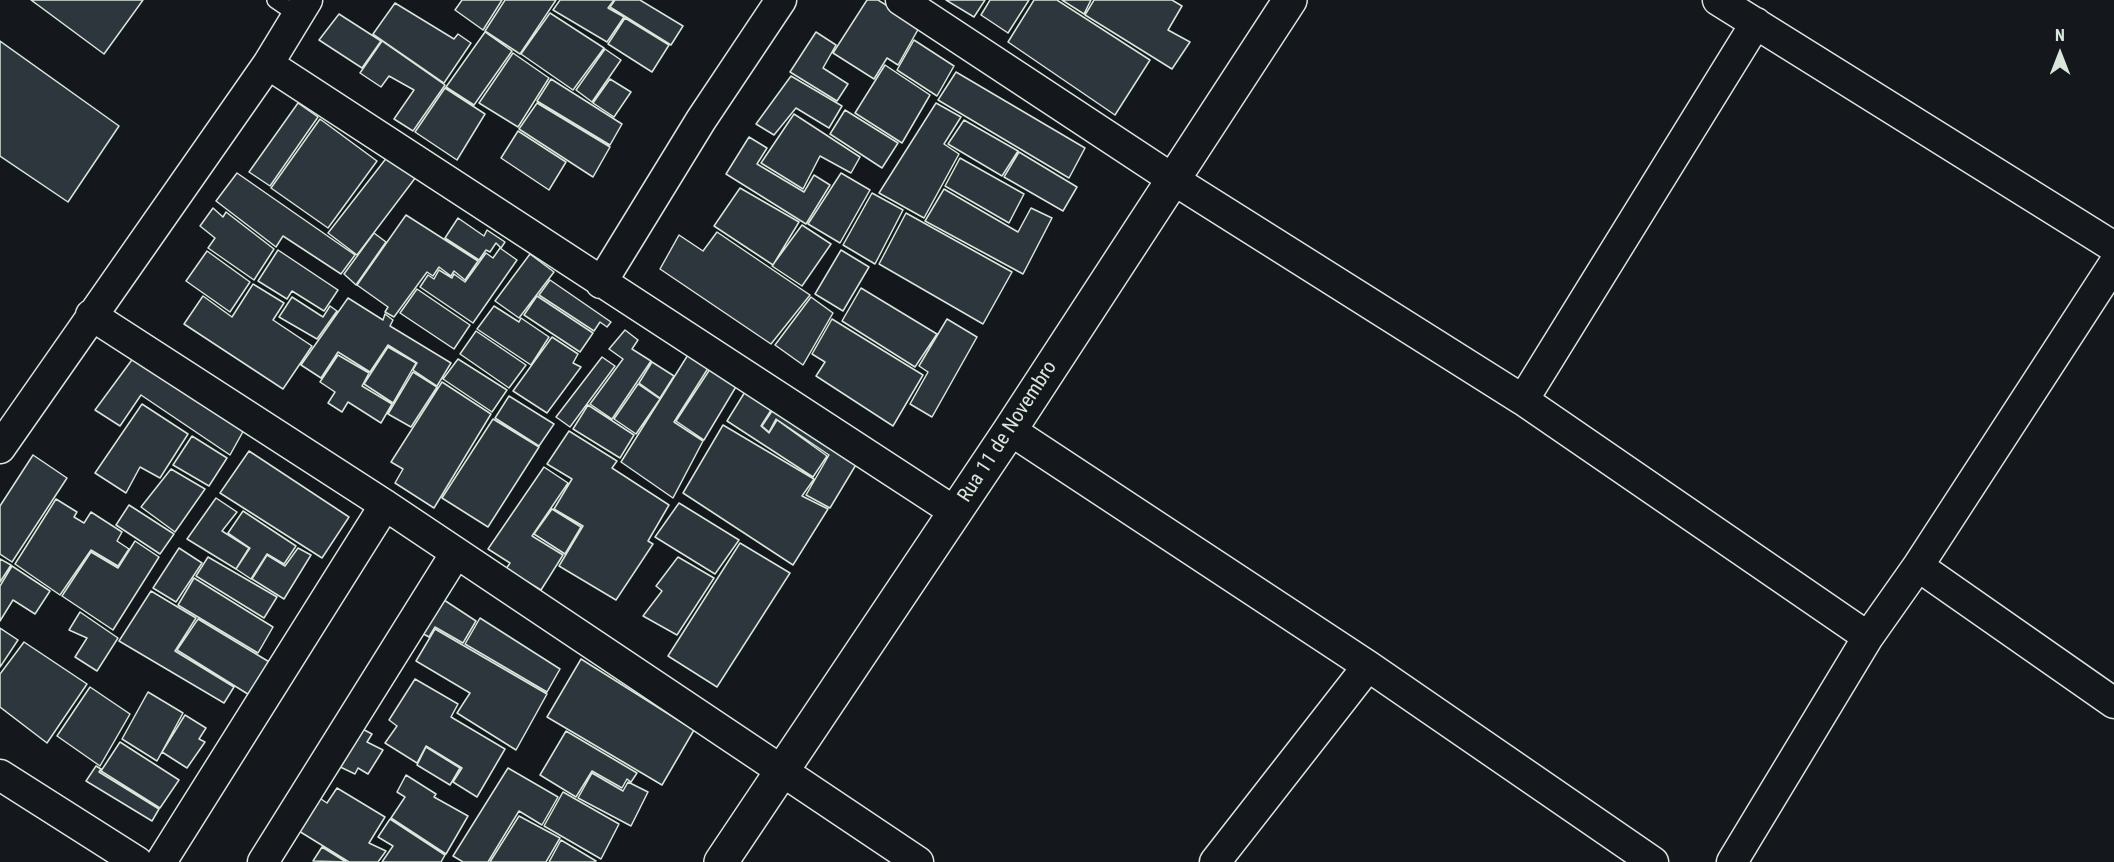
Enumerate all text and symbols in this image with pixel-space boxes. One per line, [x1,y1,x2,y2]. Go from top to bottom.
north arrow [2030,24,2090,84]
text: N [2055,26,2065,45]
street label: Rua 11 de Novembro [953,357,1063,507]

